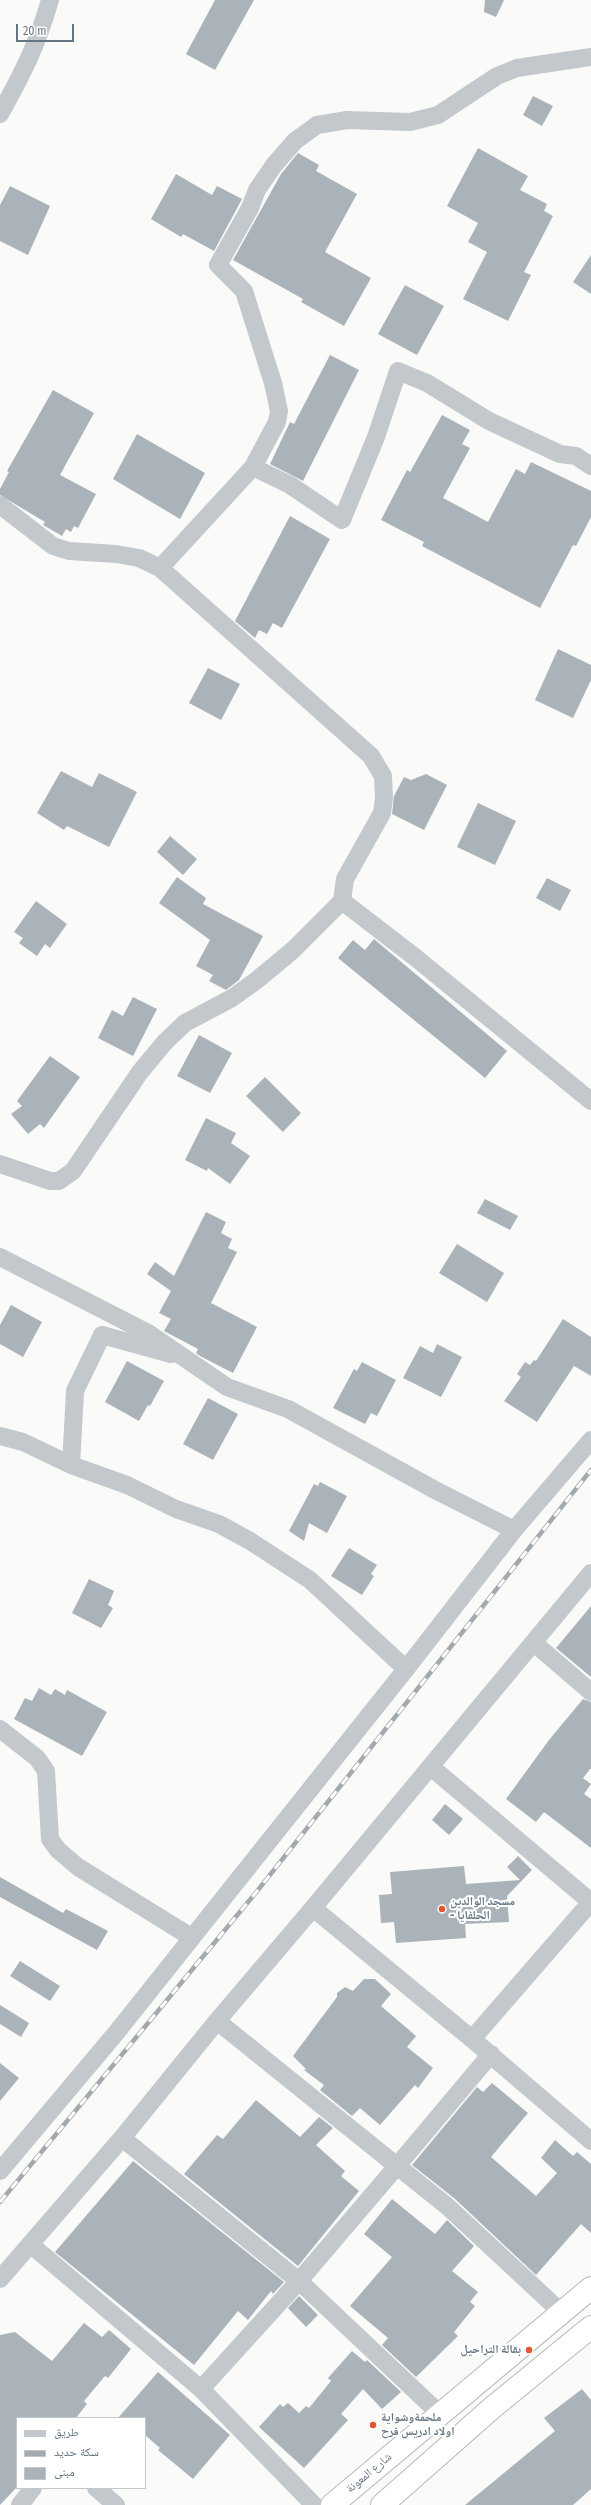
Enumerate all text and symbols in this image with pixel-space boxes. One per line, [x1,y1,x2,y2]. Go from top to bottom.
scale bar [18,16,76,42]
text: 20 m [23,24,47,38]
place label: مسجد الوالدين - الحلفايا [450,1895,515,1923]
marker: مسجد الوالدين - الحلفايا [437,1904,447,1914]
place label: بقالة التراحيل [461,2343,521,2357]
marker: بقالة التراحيل [524,2345,534,2355]
place label: ملحمةوشواية اولاد ادريس فرح [381,2411,455,2439]
legend [16,2417,146,2489]
marker: ملحمةوشواية اولاد ادريس فرح [368,2420,378,2430]
text: طريق [54,2425,79,2439]
text: سكة حديد [54,2445,99,2459]
street label: شارع المعونة [343,2450,395,2496]
text: مبنى [54,2465,75,2479]

